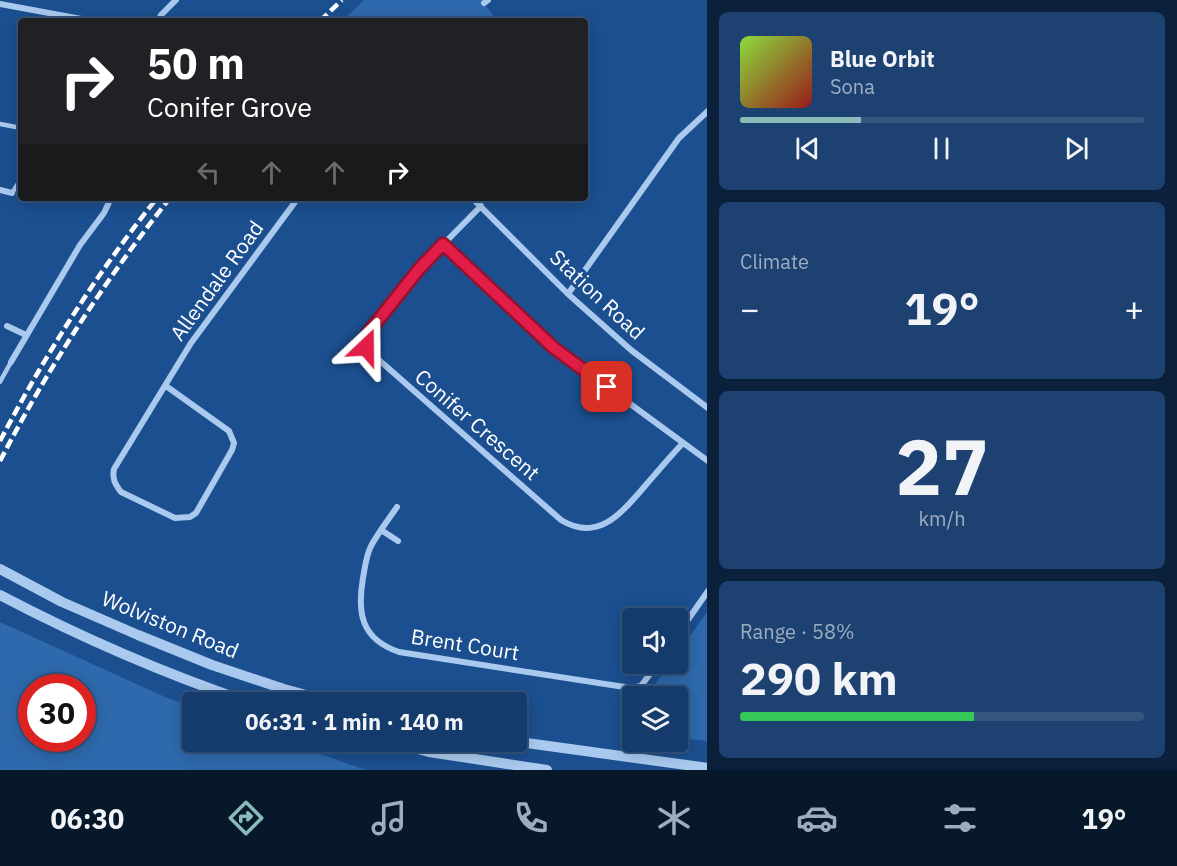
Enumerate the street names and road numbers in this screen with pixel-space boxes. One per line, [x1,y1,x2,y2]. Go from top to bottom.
street label: Allendale Road [163,215,269,346]
street label: Station Road [544,243,651,346]
street label: Conifer Crescent [409,362,546,486]
street label: Wolviston Road [98,584,243,664]
street label: Brent Court [409,622,521,666]

